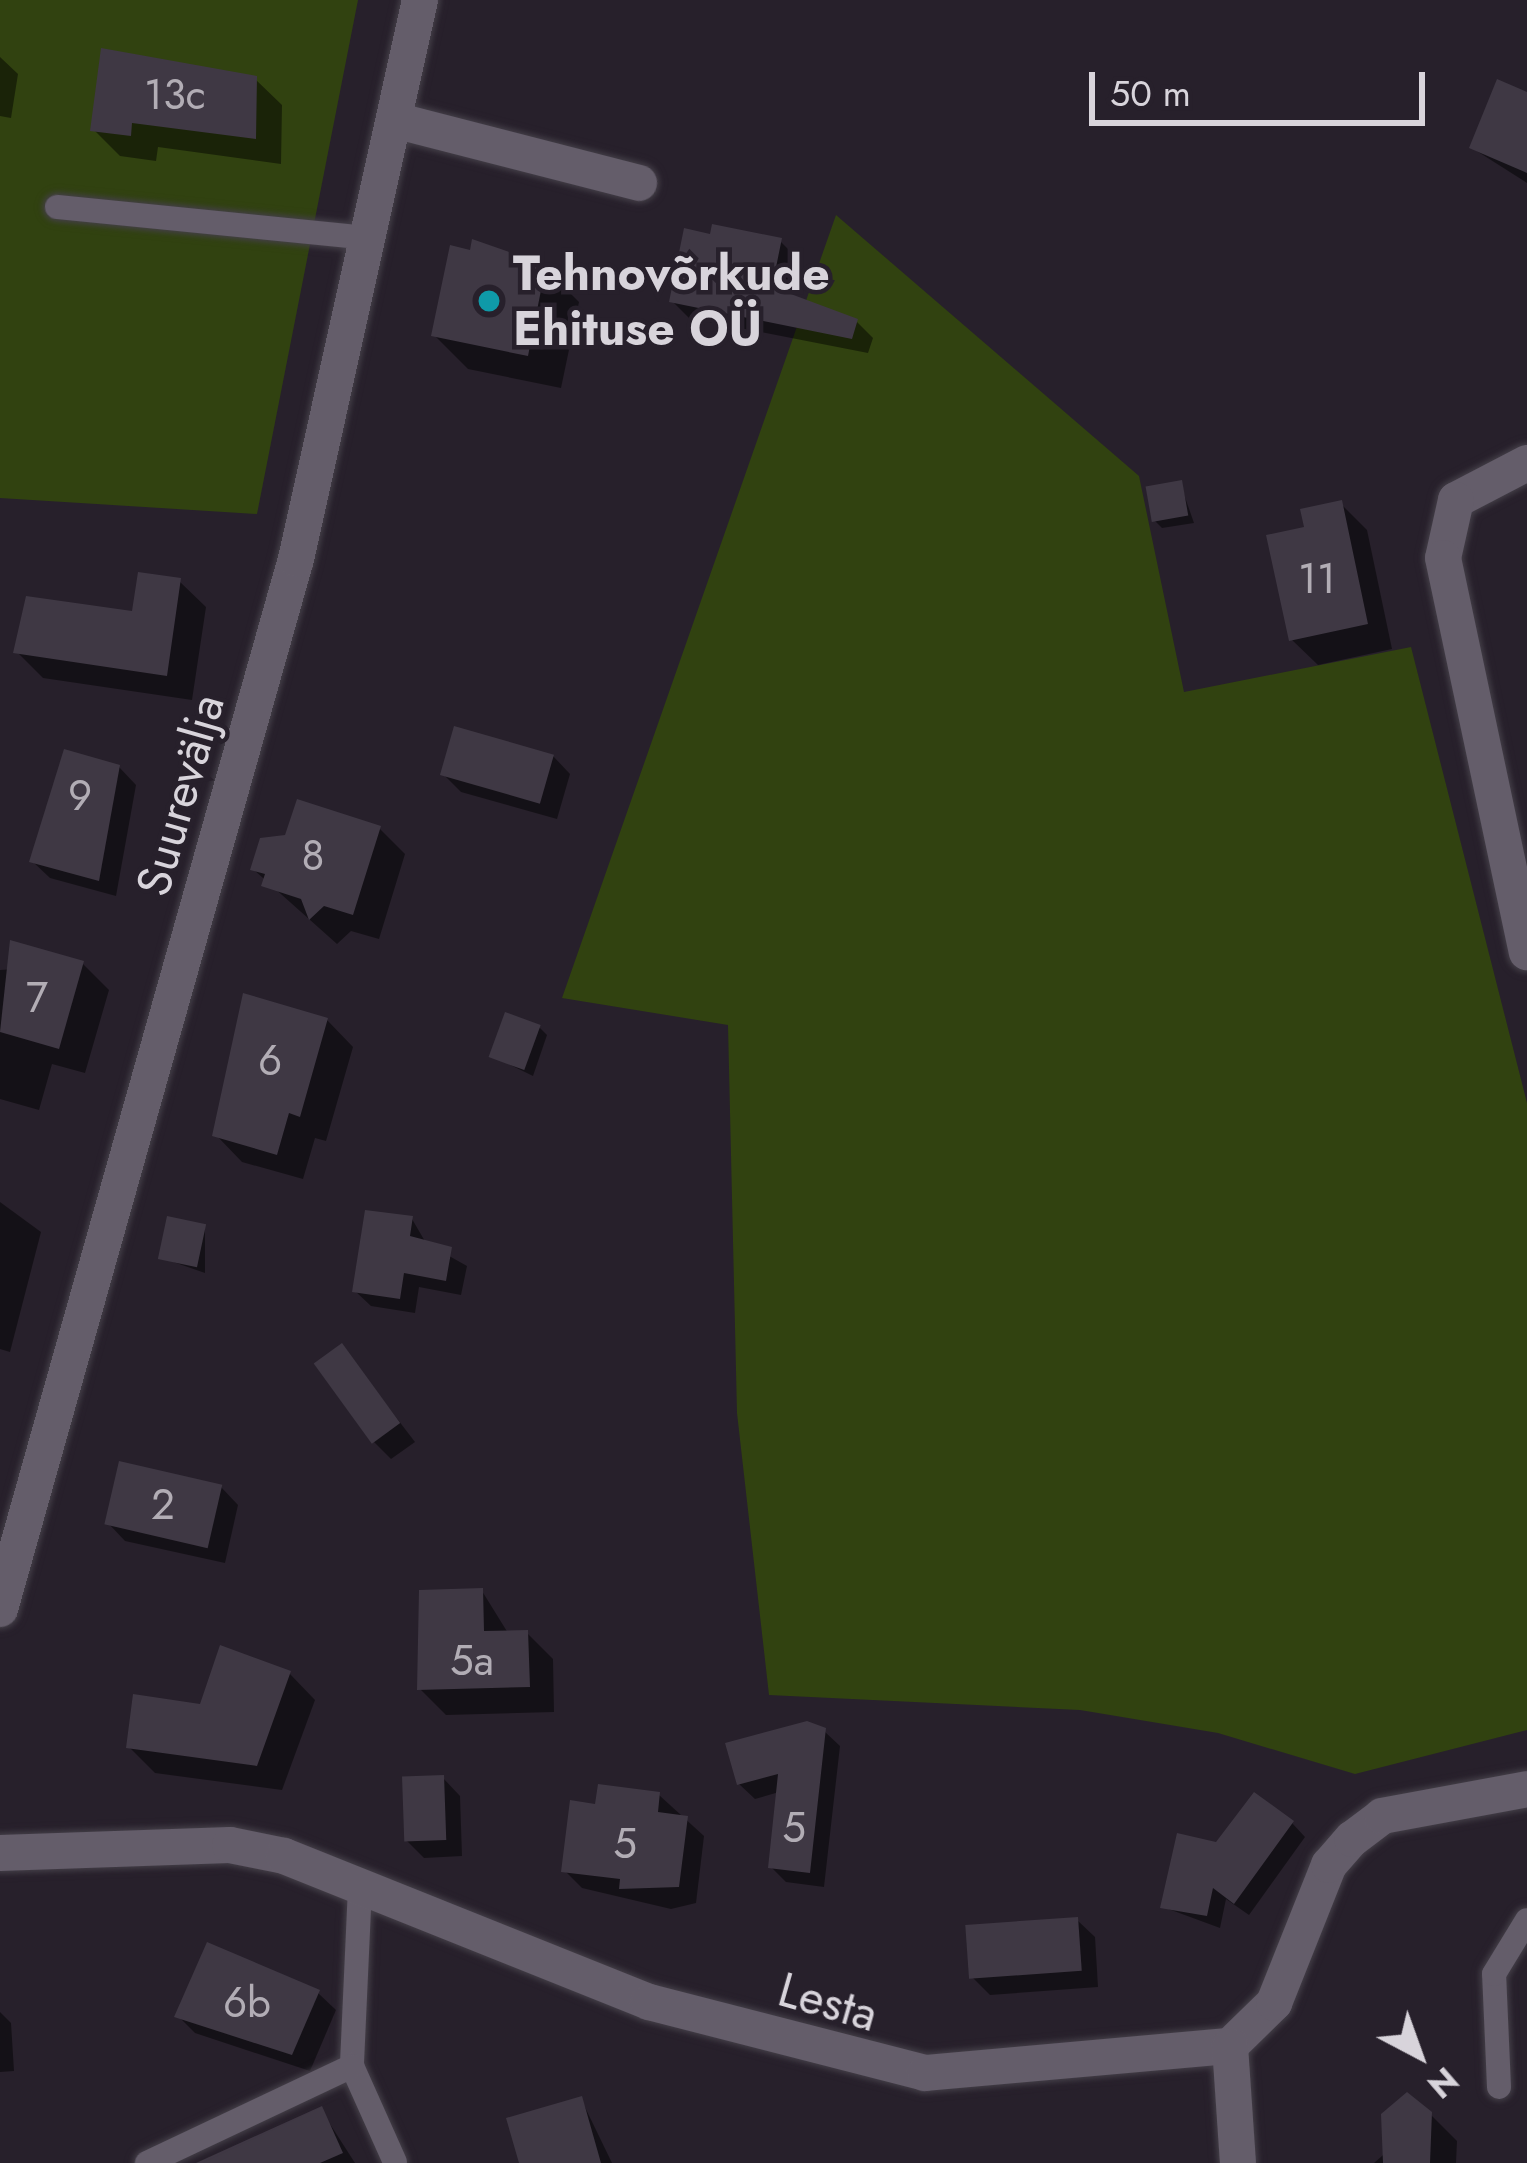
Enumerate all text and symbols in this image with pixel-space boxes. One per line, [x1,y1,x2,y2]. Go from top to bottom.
scale bar [1095,48,1431,122]
text: 50 m [1110,67,1191,119]
house number: 13c [144,70,206,120]
place label: Tehnovõrkude Ehituse OÜ [513,244,830,357]
marker: Tehnovõrkude Ehituse OÜ [476,288,502,314]
house number: 11 [1298,554,1336,604]
street label: Suurevälja [124,688,236,902]
house number: 9 [68,771,92,821]
house number: 8 [302,831,324,881]
house number: 7 [26,973,48,1023]
house number: 6 [258,1036,282,1086]
house number: 2 [151,1480,175,1530]
house number: 5a [450,1636,494,1686]
house number: 5 [782,1803,806,1853]
house number: 5 [613,1819,637,1869]
street label: Lesta [772,1960,884,2044]
house number: 6b [223,1978,271,2028]
north arrow [1359,1995,1479,2115]
text: N [1418,2056,1468,2109]

